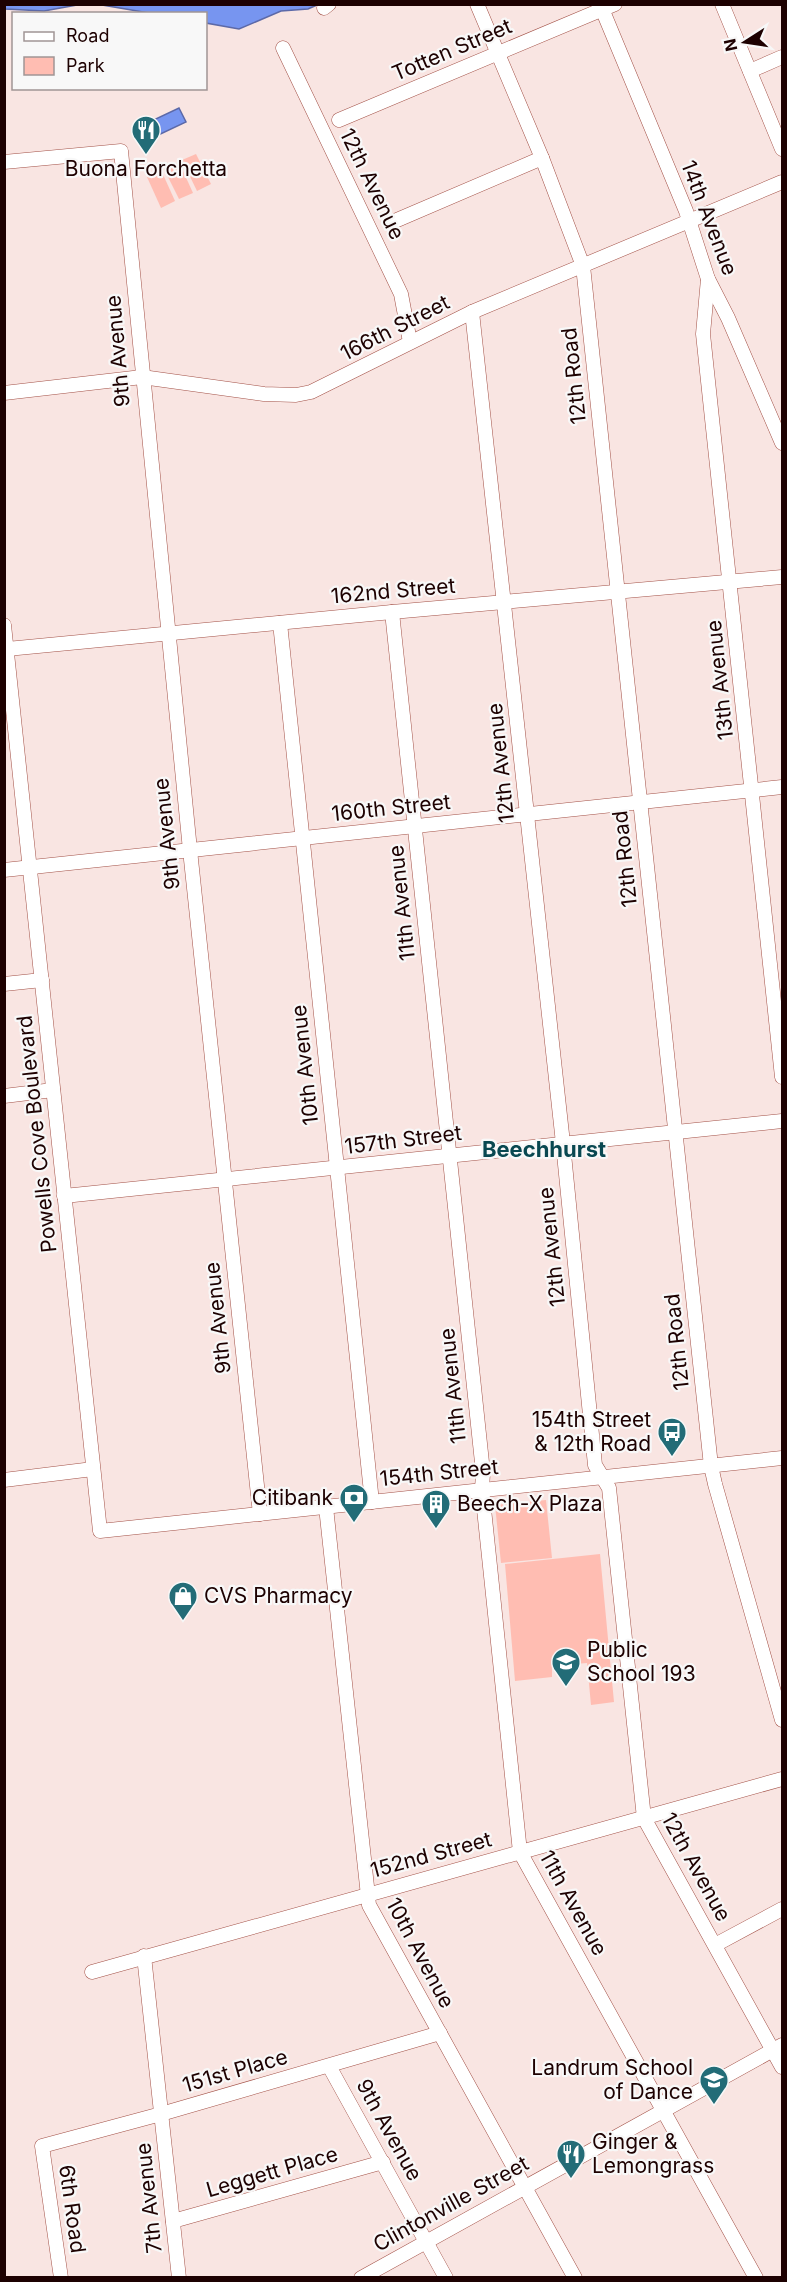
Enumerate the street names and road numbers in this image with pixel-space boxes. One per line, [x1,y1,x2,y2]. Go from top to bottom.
street label: Totten Street [388,13,515,86]
street label: 12th Avenue [335,124,410,243]
street label: 14th Avenue [676,157,743,279]
street label: 166th Street [336,289,454,366]
street label: 9th Avenue [100,294,135,408]
street label: 12th Road [556,326,591,426]
street label: 162nd Street [330,573,456,608]
street label: 13th Avenue [701,619,738,741]
street label: 12th Avenue [482,702,519,824]
street label: 9th Avenue [148,777,185,891]
street label: 160th Street [330,789,452,826]
street label: 12th Road [607,809,642,909]
street label: 11th Avenue [383,844,420,962]
street label: 10th Avenue [286,1004,323,1127]
street label: Powells Cove Boulevard [12,1014,61,1254]
street label: 157th Street [343,1120,463,1159]
street label: 12th Avenue [533,1186,570,1308]
street label: 9th Avenue [199,1261,236,1375]
street label: 12th Road [659,1292,694,1392]
street label: 11th Avenue [434,1327,471,1445]
street label: 154th Street [378,1454,500,1491]
street label: 12th Avenue [656,1808,737,1925]
street label: 152nd Street [367,1826,494,1883]
street label: 11th Avenue [534,1846,613,1960]
street label: 10th Avenue [381,1893,460,2012]
street label: 151st Place [179,2044,290,2097]
street label: 9th Avenue [351,2075,428,2185]
street label: Leggett Place [203,2141,341,2202]
street label: 7th Avenue [130,2142,167,2254]
street label: Clintonville Street [369,2150,533,2257]
street label: 6th Road [54,2163,91,2255]

